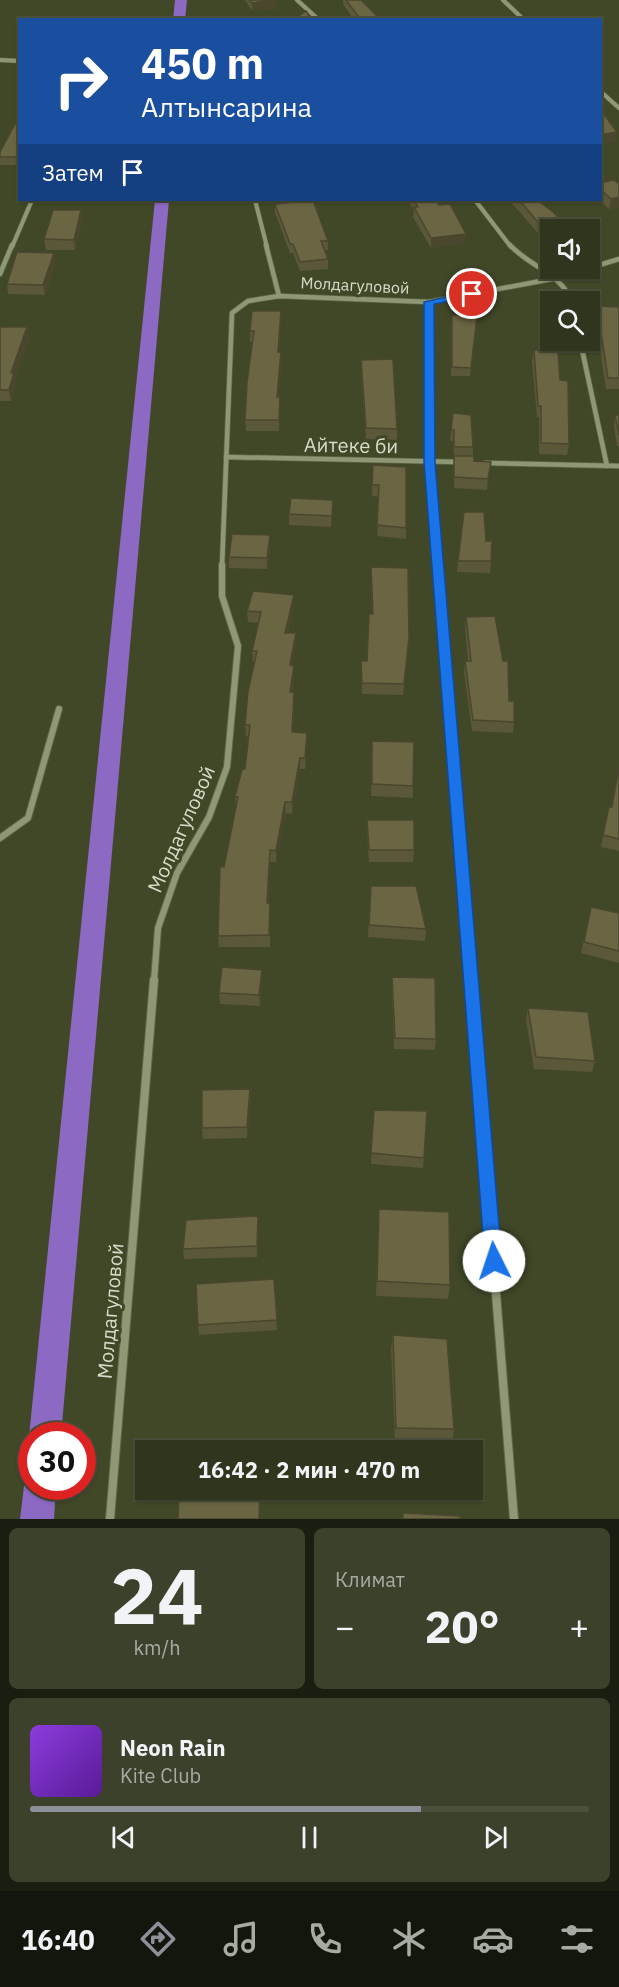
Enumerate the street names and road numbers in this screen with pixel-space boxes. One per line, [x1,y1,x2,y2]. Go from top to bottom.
street label: Молдагуловой [300,272,410,298]
street label: Айтеке би [304,431,398,459]
street label: Молдагуловой [141,761,221,897]
street label: Молдагуловой [91,1242,129,1380]

